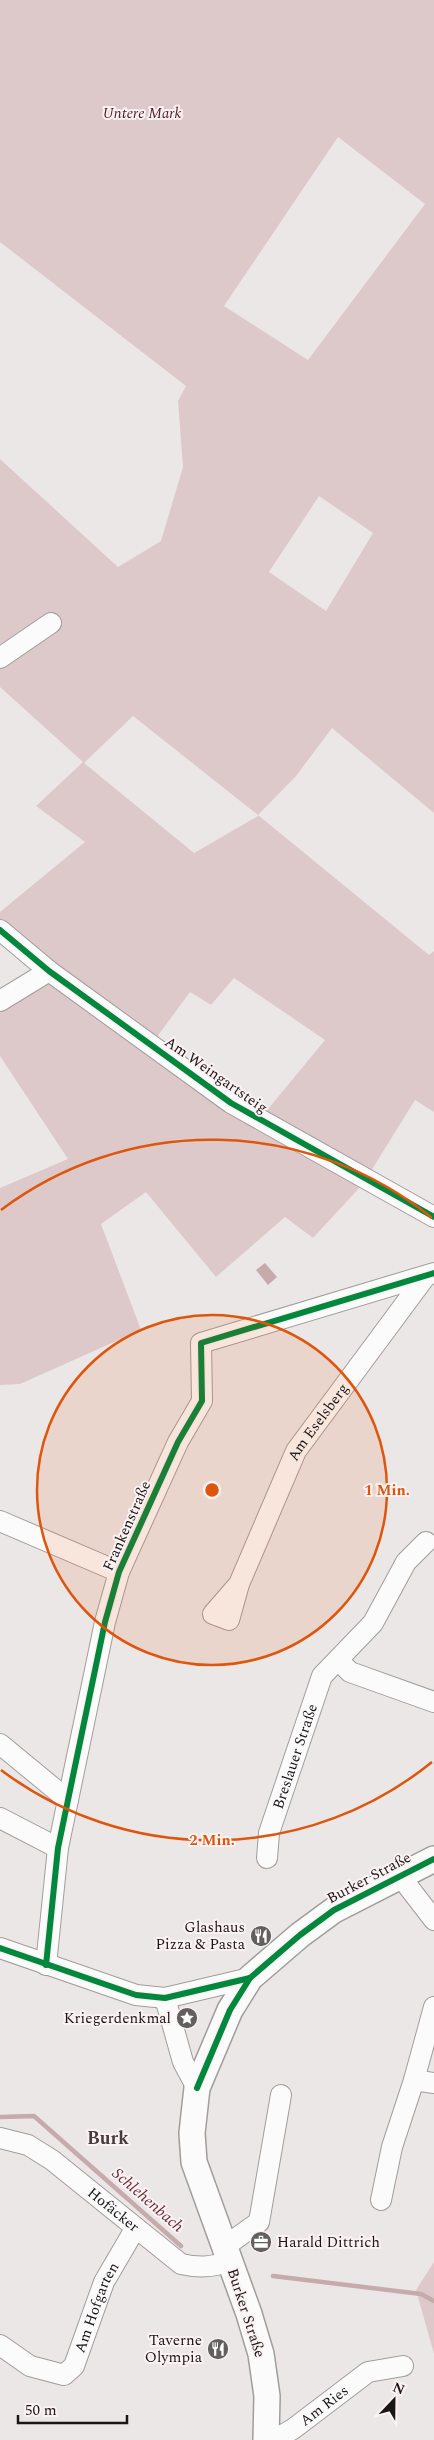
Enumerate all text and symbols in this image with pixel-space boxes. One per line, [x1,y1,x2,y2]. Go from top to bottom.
park label: Untere Mark [102,102,182,125]
street label: Am Weingartsteig [160,1031,272,1119]
street label: Am Eselsberg [282,1378,354,1465]
street label: Frankenstraße [97,1477,157,1575]
text: 1 Min. [364,1479,410,1502]
centre of rings [203,1481,221,1499]
street label: Breslauer Straße [266,1700,323,1812]
text: 2 Min. [189,1829,235,1852]
street label: Burker Straße [323,1846,415,1910]
place label: Glashaus Pizza & Pasta [155,1916,246,1956]
restaurant icon: Glashaus Pizza & Pasta [249,1924,273,1948]
place icon: Kriegerdenkmal [175,2006,199,2030]
place label: Kriegerdenkmal [64,2007,171,2030]
district label: Burk [87,2125,129,2152]
water label: Schlehenbach [107,2162,189,2238]
street label: Hofäcker [82,2181,144,2238]
office icon: Harald Dittrich [249,2230,273,2254]
place label: Harald Dittrich [277,2231,380,2254]
street label: Am Hofgarten [68,2257,125,2356]
street label: Burker Straße [221,2265,271,2361]
place label: Taverne Olympia [145,2329,203,2369]
restaurant icon: Taverne Olympia [206,2337,230,2361]
north arrow [369,2375,419,2425]
text: N [389,2377,408,2400]
street label: Am Ries [295,2379,353,2432]
scale bar [18,2392,126,2424]
text: 50 m [25,2399,57,2422]

